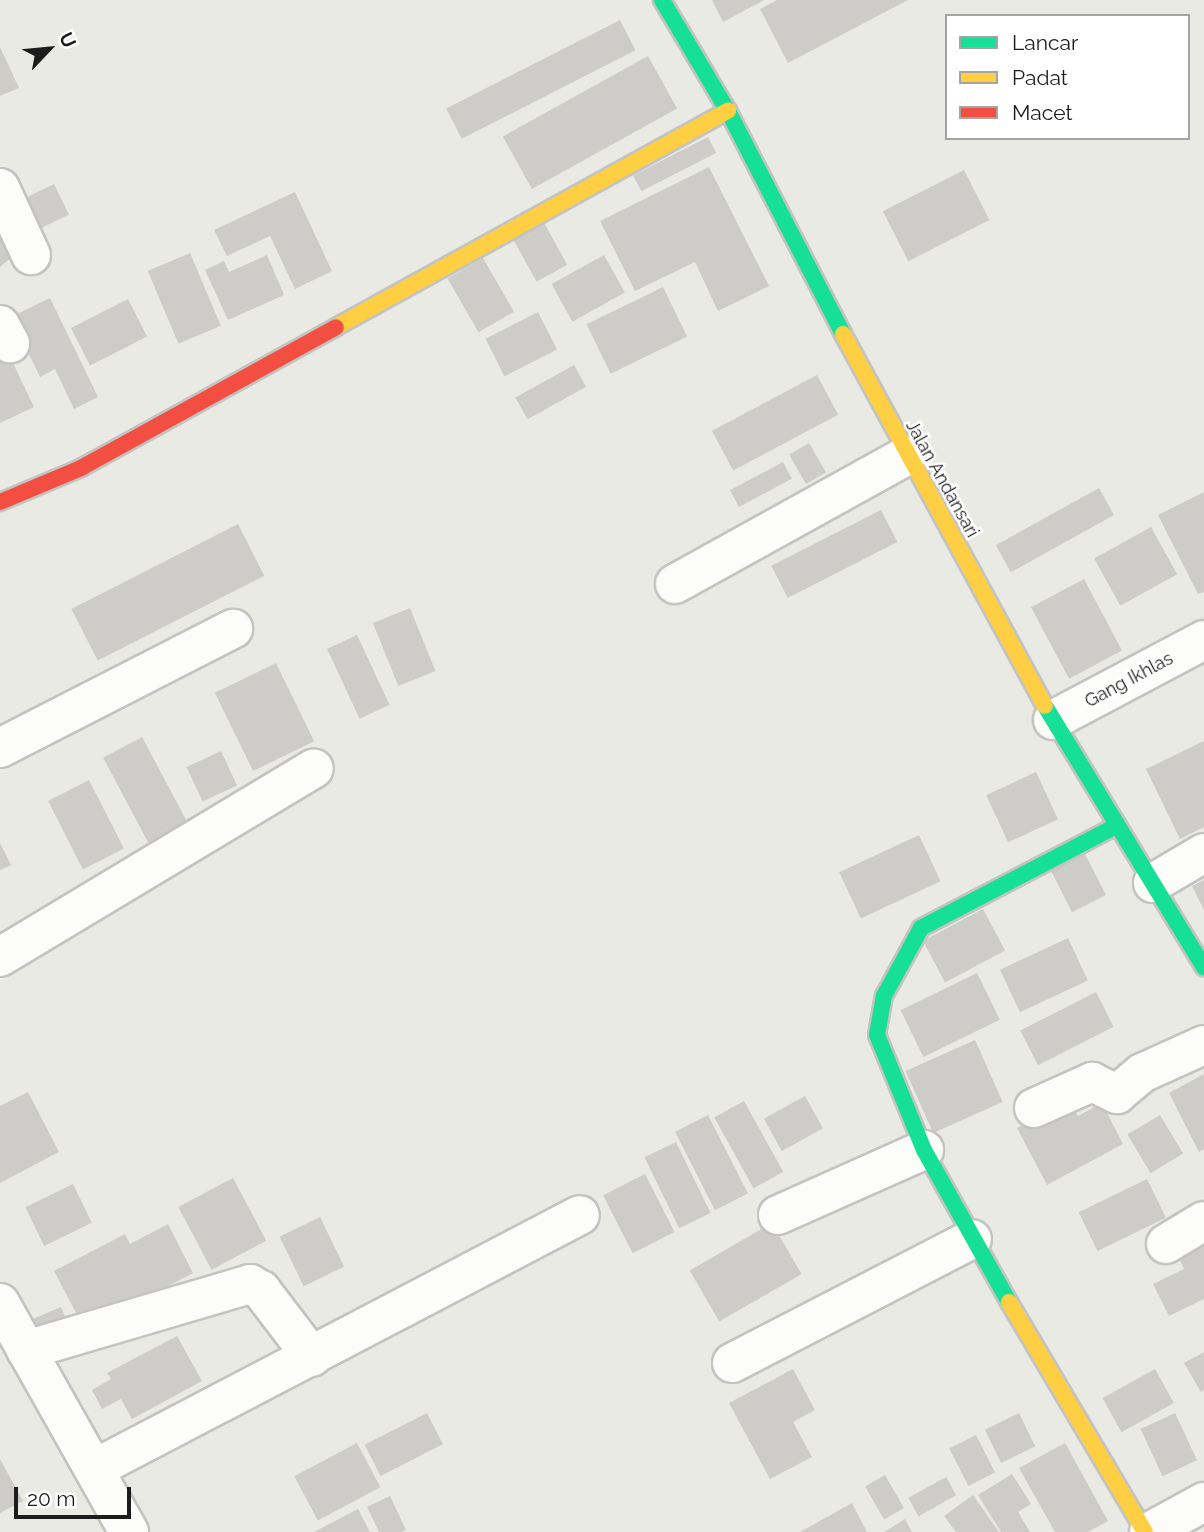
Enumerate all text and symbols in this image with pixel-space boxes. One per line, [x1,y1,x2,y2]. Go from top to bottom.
north arrow [14,14,84,84]
legend [945,14,1190,140]
text: U [55,29,81,51]
text: Lancar [1012,30,1078,55]
text: Padat [1012,65,1068,90]
text: Macet [1012,100,1072,125]
street label: Jalan Andansari [901,416,983,542]
street label: Gang Ikhlas [1081,648,1177,712]
scale bar [18,1472,135,1516]
text: 20 m [27,1486,75,1511]

